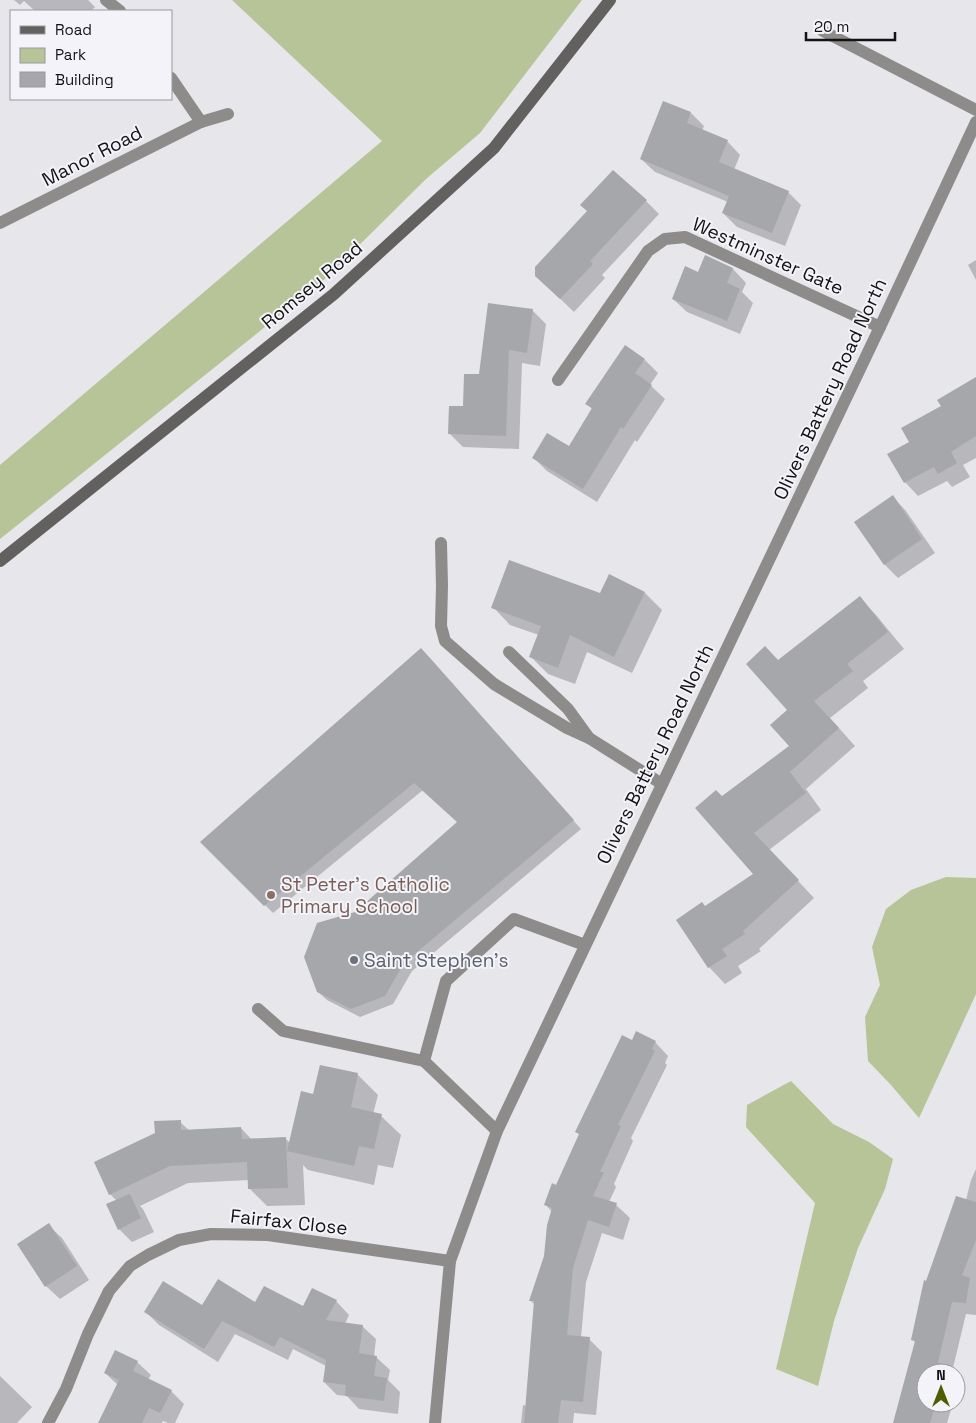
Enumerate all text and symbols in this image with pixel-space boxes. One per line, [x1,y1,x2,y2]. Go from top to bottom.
legend [10,10,172,100]
scale bar [806,10,895,42]
text: 20 m [814,17,849,36]
text: Road [55,20,92,39]
text: Park [55,45,86,64]
text: Building [55,70,114,89]
street label: Manor Road [38,120,146,192]
street label: Westminster Gate [689,211,847,301]
street label: Romsey Road [256,235,368,335]
street label: Olivers Battery Road North [768,274,892,504]
street label: Olivers Battery Road North [591,640,719,868]
place label: St Peter's Catholic Primary School [281,872,450,919]
marker: St Peter's Catholic Primary School [265,889,277,901]
place label: Saint Stephen's [364,948,508,973]
marker: Saint Stephen's [348,954,360,966]
street label: Fairfax Close [229,1203,349,1241]
north arrow [916,1363,966,1413]
text: N [936,1366,946,1384]

